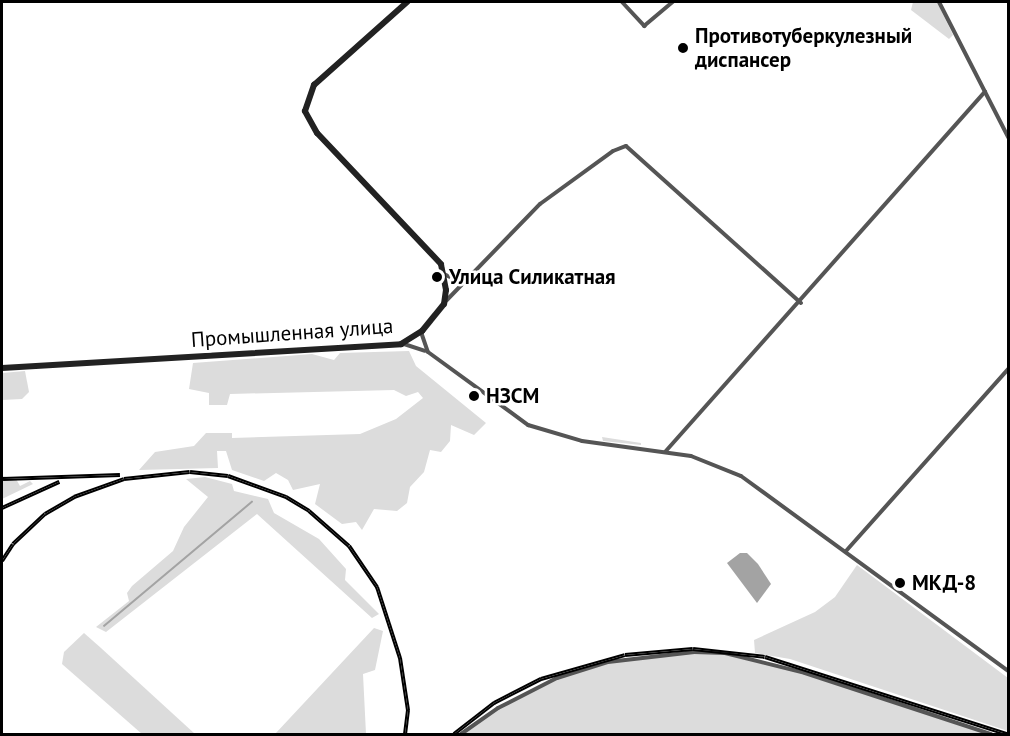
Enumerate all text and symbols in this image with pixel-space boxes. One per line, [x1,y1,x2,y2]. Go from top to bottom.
place label: Противотуберкулезный диспансер [695,23,912,73]
marker: Противотуберкулезный диспансер [676,41,690,55]
place label: Улица Силикатная [449,264,616,290]
marker: Улица Силикатная [430,270,444,284]
street label: Промышленная улица [190,313,394,353]
place label: НЗСМ [486,383,539,409]
marker: НЗСМ [467,389,481,403]
place label: МКД-8 [912,570,976,596]
marker: МКД-8 [893,576,907,590]

